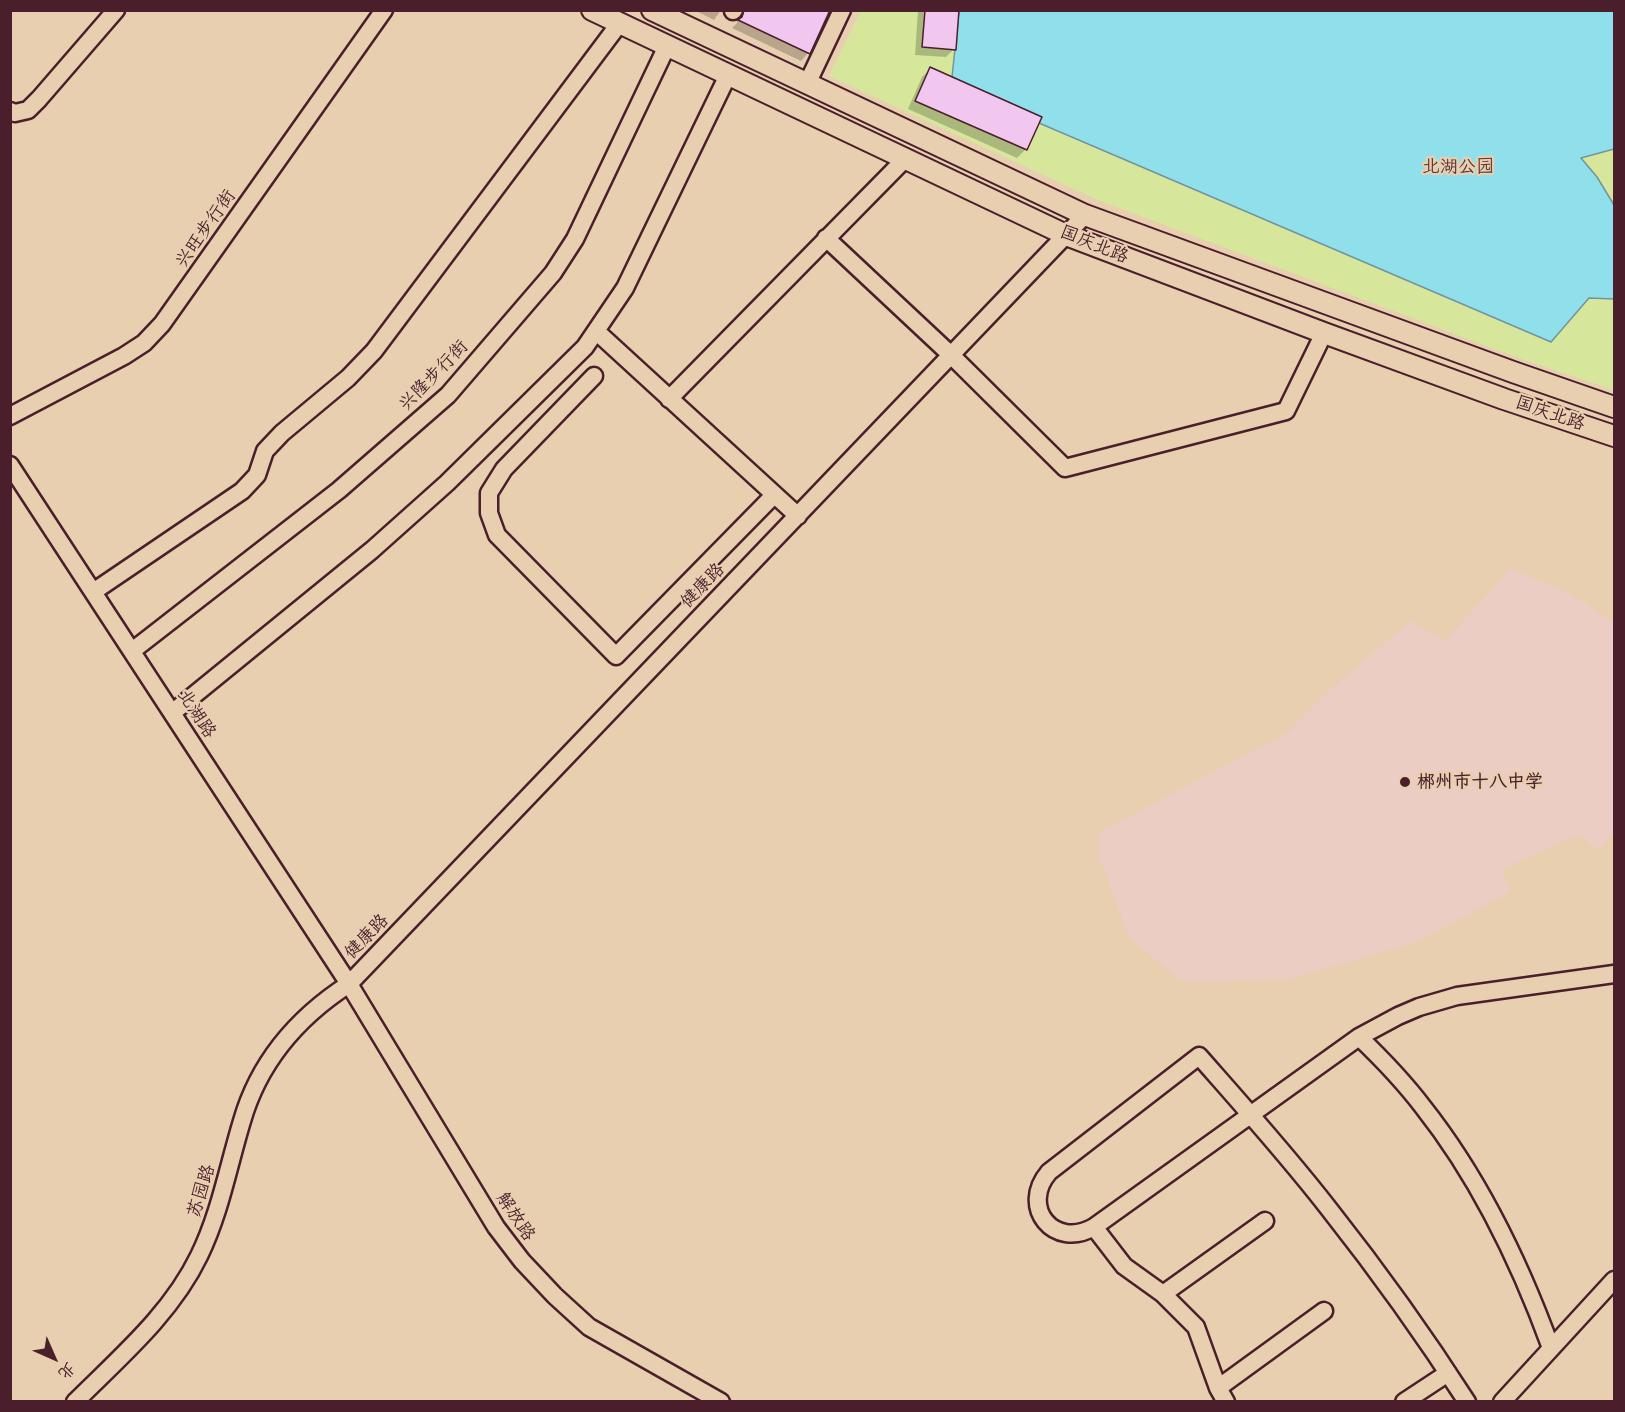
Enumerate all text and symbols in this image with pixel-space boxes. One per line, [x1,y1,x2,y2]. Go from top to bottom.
park label: 北湖公园 [1422,156,1494,178]
street label: 兴旺步行街 [171,186,241,272]
street label: 国庆北路 [1057,222,1131,268]
street label: 兴隆步行街 [395,336,473,416]
street label: 国庆北路 [1512,392,1588,436]
street label: 健康路 [676,559,730,613]
street label: 北湖路 [172,685,220,743]
place label: 郴州市十八中学 [1417,771,1543,793]
marker: 郴州市十八中学 [1398,775,1412,789]
street label: 健康路 [340,910,394,964]
street label: 苏园路 [184,1162,220,1220]
street label: 解放路 [491,1189,539,1245]
north arrow [24,1328,84,1388]
text: 北 [55,1359,79,1383]

